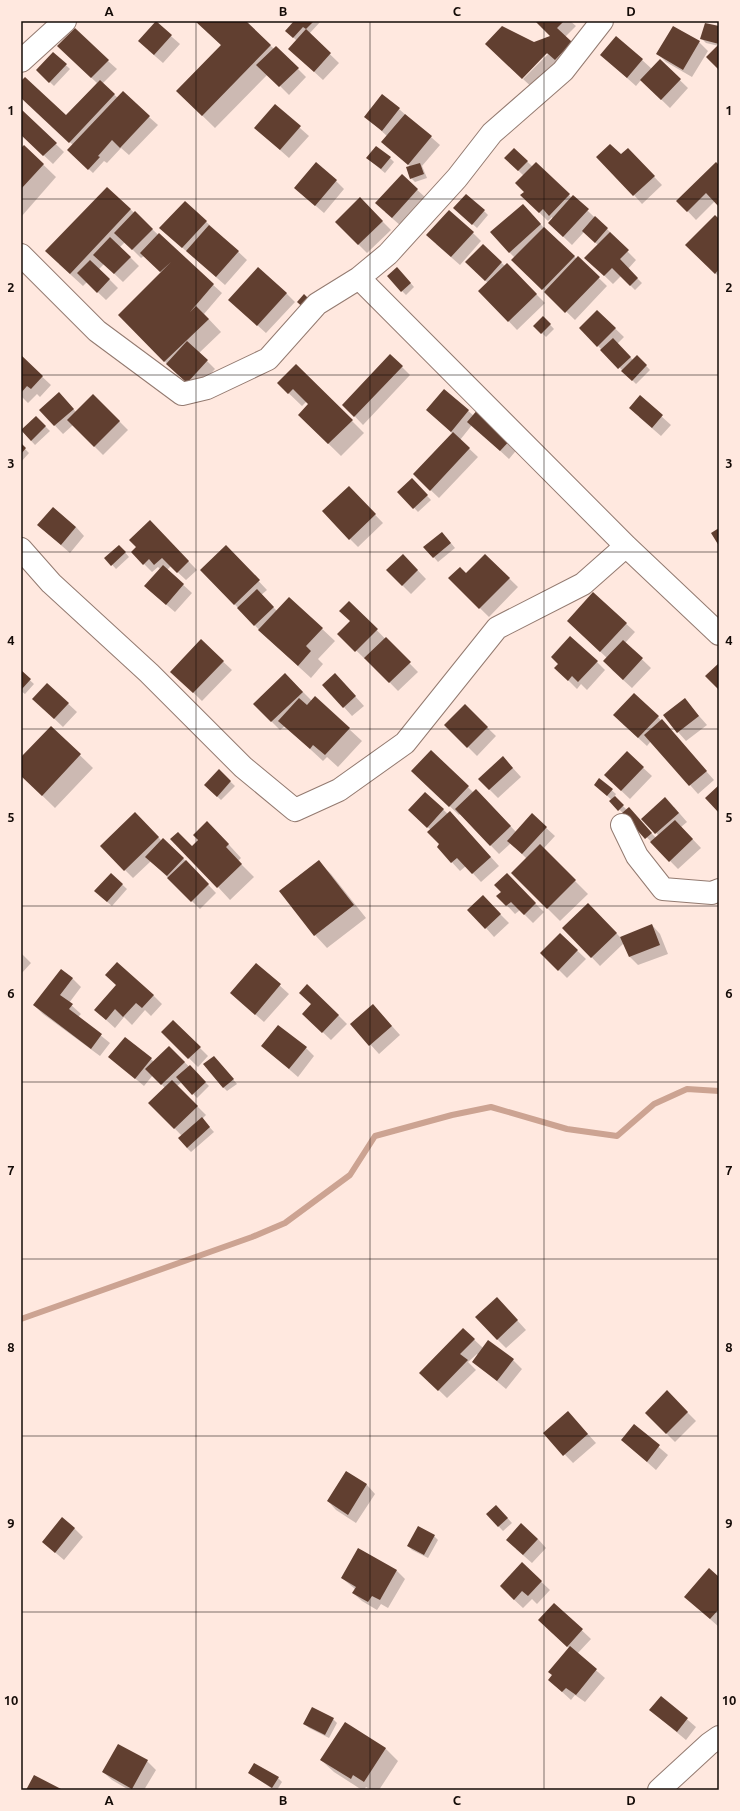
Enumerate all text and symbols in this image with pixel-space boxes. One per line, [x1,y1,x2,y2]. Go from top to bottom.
text: A [104,4,114,18]
text: B [279,4,288,18]
text: C [453,4,462,18]
text: D [626,4,636,18]
text: 1 [7,103,15,117]
text: 1 [725,103,733,117]
text: 2 [7,280,15,294]
text: 2 [725,280,733,294]
text: 3 [7,456,15,470]
text: 3 [725,456,733,470]
text: 4 [7,633,15,647]
text: 4 [725,633,733,647]
text: 5 [7,810,15,824]
text: 5 [725,810,733,824]
text: 6 [7,986,15,1000]
text: 6 [725,986,733,1000]
text: 7 [7,1163,15,1177]
text: 7 [725,1163,733,1177]
text: 8 [7,1340,15,1354]
text: 8 [725,1340,733,1354]
text: 9 [7,1516,15,1530]
text: 9 [725,1516,733,1530]
text: 10 [4,1693,18,1707]
text: 10 [722,1693,736,1707]
text: A [104,1793,114,1807]
text: B [279,1793,288,1807]
text: C [453,1793,462,1807]
text: D [626,1793,636,1807]

